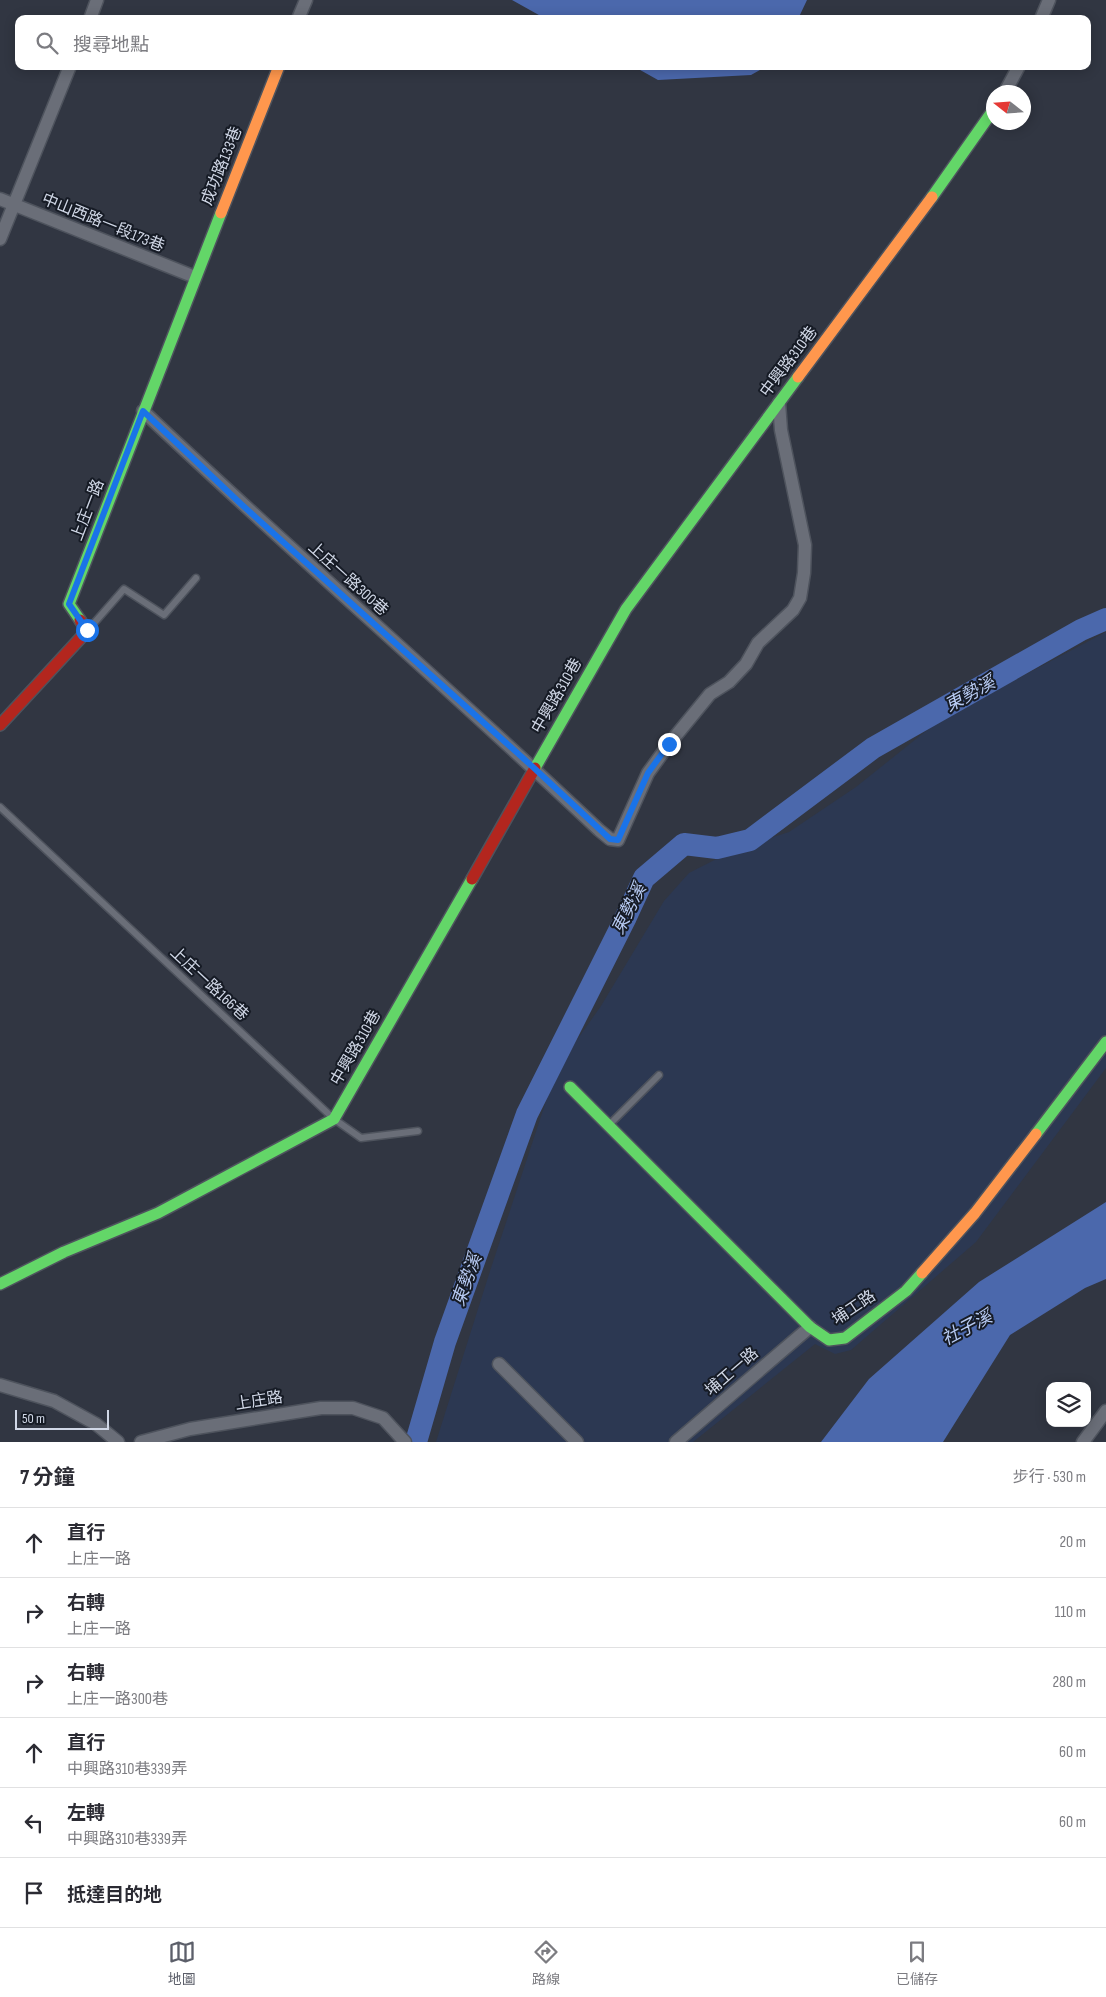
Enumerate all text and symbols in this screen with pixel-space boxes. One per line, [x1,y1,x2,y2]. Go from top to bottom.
search box [15,15,1091,70]
icon: search [33,29,61,57]
text: 搜尋地點 [73,34,149,57]
north arrow [986,85,1031,130]
street label: 成功路133巷 [198,124,246,208]
street label: 中山西路一段173巷 [39,190,167,256]
street label: 中興路310巷 [756,323,822,401]
street label: 上庄一路 [68,477,108,543]
street label: 上庄一路300巷 [304,538,392,620]
route start [76,619,99,642]
street label: 中興路310巷 [528,655,586,737]
water label: 東勢溪 [941,670,1001,716]
route end [658,733,681,756]
water label: 東勢溪 [607,878,652,938]
street label: 上庄一路166巷 [166,943,252,1025]
street label: 中興路310巷 [327,1007,385,1089]
water label: 東勢溪 [448,1248,487,1309]
street label: 埔工路 [829,1287,879,1329]
water label: 社子溪 [938,1305,998,1350]
street label: 埔工一路 [702,1344,762,1400]
map controls [1046,1382,1091,1427]
button: layers [1046,1382,1091,1427]
street label: 上庄路 [234,1388,284,1414]
scale bar [15,1407,109,1430]
text: 50 m [22,1410,45,1427]
text: 7 分鐘 [20,1465,74,1490]
text: 步行 · 530 m [1013,1468,1086,1487]
text: 直行 [67,1522,105,1545]
icon: ahead [20,1529,48,1557]
text: 20 m [1059,1533,1086,1552]
text: 上庄一路 [67,1550,131,1569]
text: 右轉 [67,1592,105,1615]
icon: right [20,1599,48,1627]
text: 110 m [1055,1603,1086,1622]
text: 上庄一路 [67,1620,131,1639]
text: 右轉 [67,1662,105,1685]
icon: right [20,1669,48,1697]
text: 280 m [1052,1673,1086,1692]
text: 上庄一路300巷 [67,1690,168,1709]
text: 直行 [67,1732,105,1755]
icon: ahead [20,1739,48,1767]
text: 60 m [1059,1743,1086,1762]
text: 中興路310巷339弄 [67,1760,187,1779]
text: 左轉 [67,1802,105,1825]
icon: left [20,1809,48,1837]
text: 60 m [1059,1813,1086,1832]
text: 中興路310巷339弄 [67,1830,187,1849]
icon: arrive [20,1879,48,1907]
text: 抵達目的地 [67,1884,162,1907]
tab: 地圖 [168,1938,196,1988]
tab: 路線 [532,1938,560,1988]
tab: 已儲存 [896,1938,938,1988]

